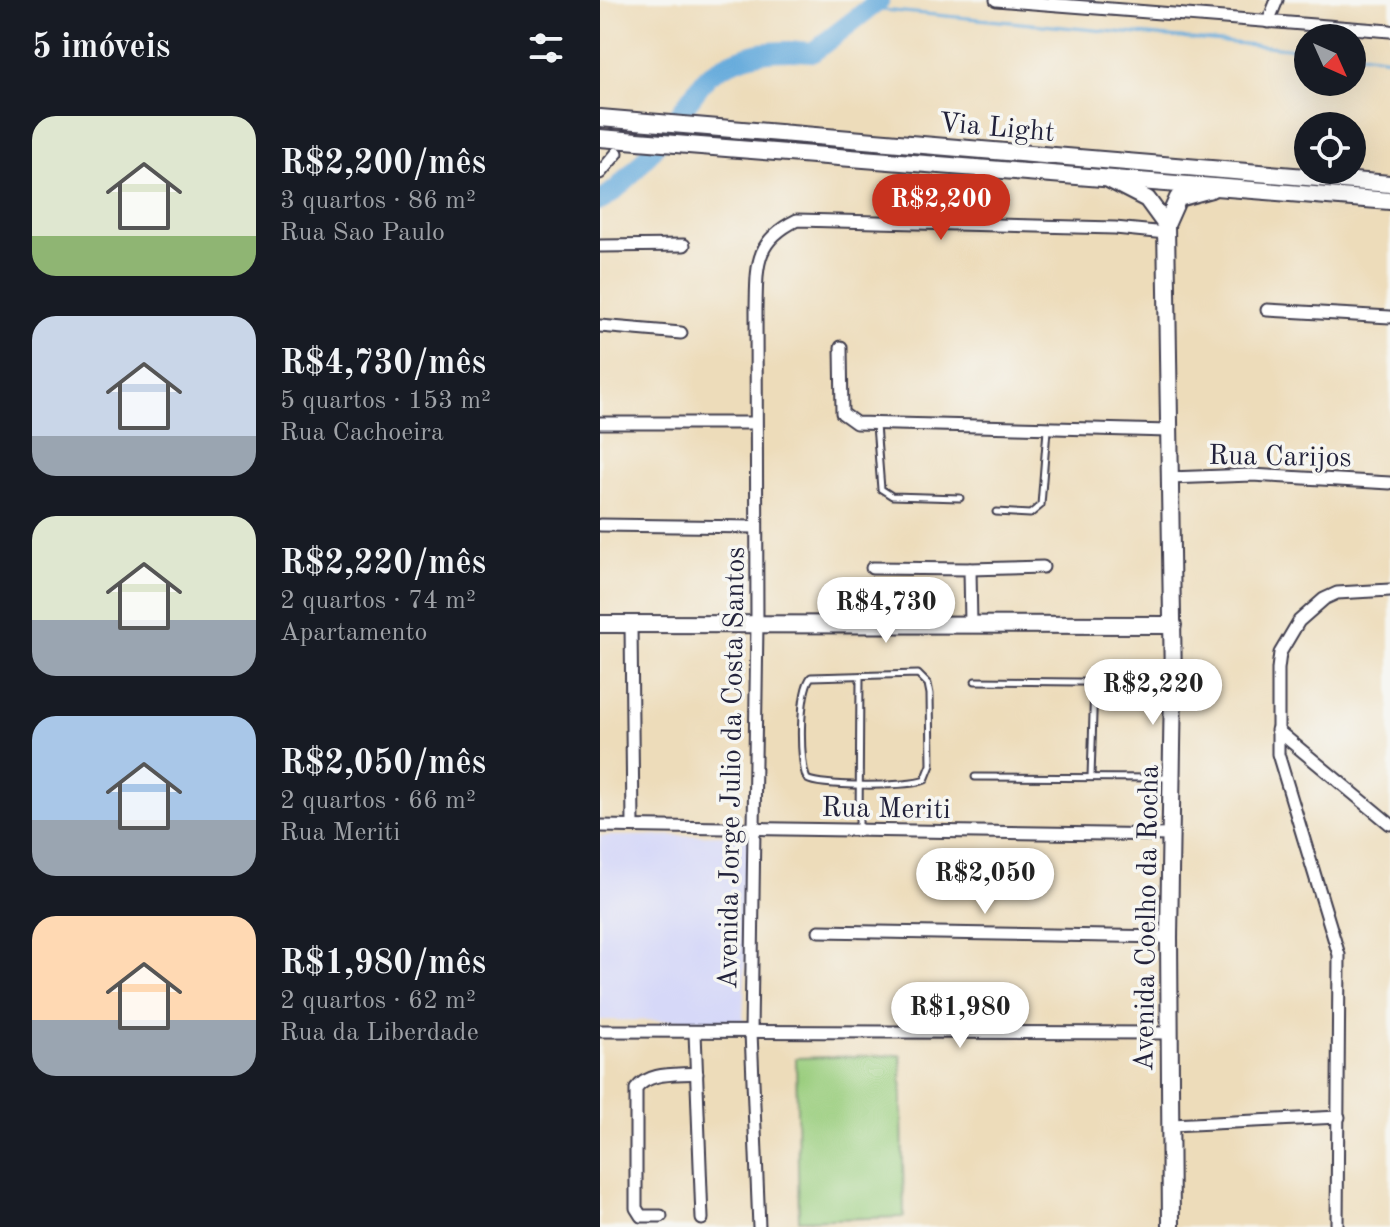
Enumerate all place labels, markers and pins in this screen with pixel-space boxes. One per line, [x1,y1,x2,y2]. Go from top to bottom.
pin: R$2,200 [867,174,1015,242]
pin: R$4,730 [812,577,960,645]
pin: R$2,220 [1079,659,1227,727]
pin: R$2,050 [911,848,1059,916]
pin: R$1,980 [886,982,1034,1050]

